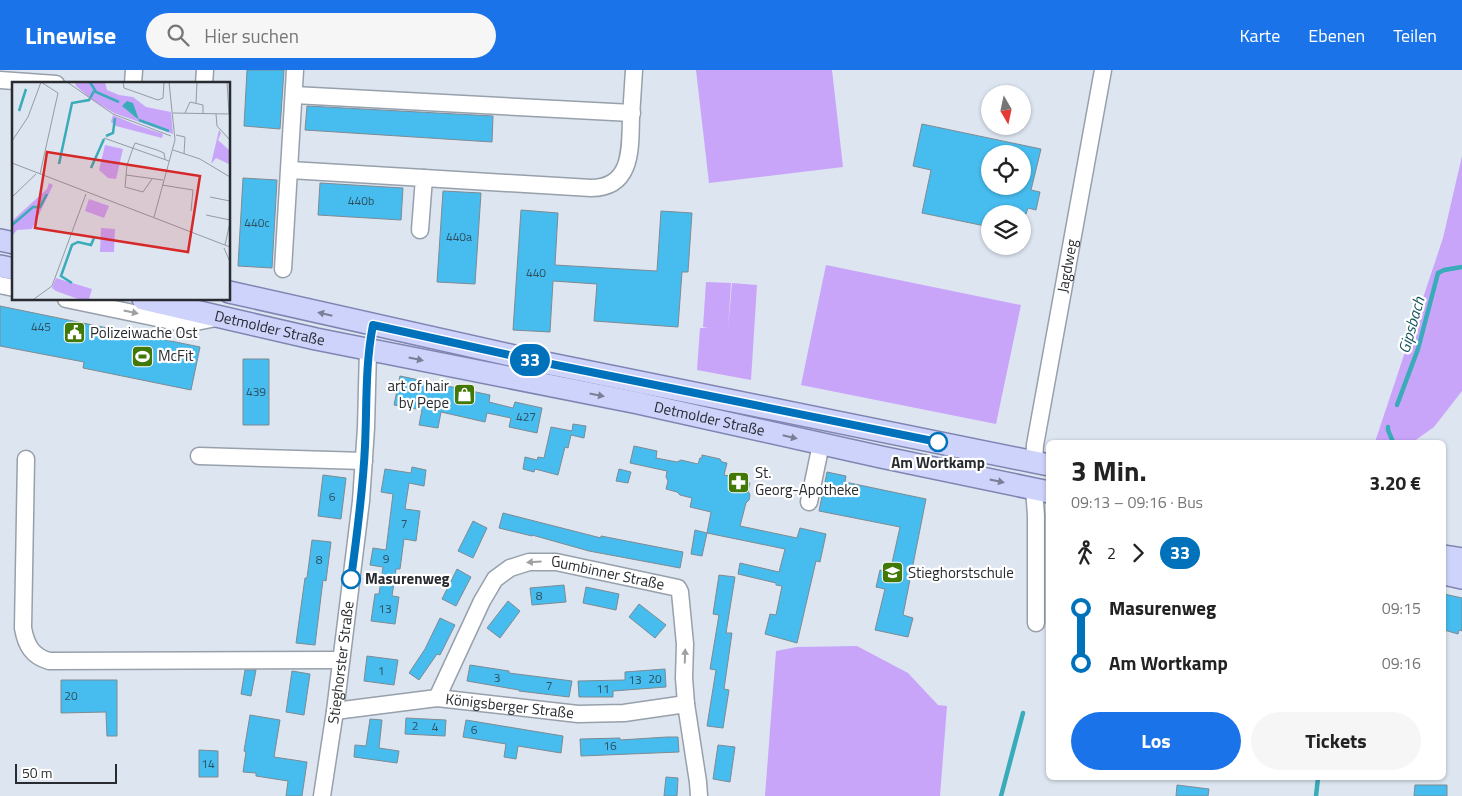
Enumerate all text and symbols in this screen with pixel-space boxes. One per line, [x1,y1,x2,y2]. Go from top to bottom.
search box [146,13,496,58]
text: Linewise [25,17,116,53]
icon: search [164,21,192,49]
text: Hier suchen [204,21,299,50]
text: Karte [1239,22,1280,49]
text: Ebenen [1308,22,1365,49]
text: Teilen [1393,22,1437,49]
inset map [12,82,230,300]
north arrow [981,85,1031,135]
map controls [981,85,1031,255]
button: locate [981,145,1031,195]
house number: 440b [348,191,374,210]
button: layers [981,205,1031,255]
house number: 440c [244,213,270,232]
house number: 440a [446,227,472,246]
street label: Jagdweg [1051,237,1083,295]
house number: 440 [526,263,546,282]
water label: Gipsbach [1392,293,1431,356]
street label: Detmolder Straße [212,304,327,351]
one-way arrow [124,309,140,317]
one-way arrow [318,310,333,318]
house number: 445 [31,317,51,336]
public building icon: Polizeiwache Ost [62,321,86,345]
place label: Polizeiwache Ost [90,321,198,344]
sports icon: McFit [130,344,154,368]
place label: McFit [158,344,194,367]
line badge: 33 [508,344,552,376]
text: 33 [520,346,540,373]
one-way arrow [408,356,424,364]
place label: art of hair by Pepe [387,374,449,414]
house number: 439 [246,382,266,401]
shop icon: art of hair by Pepe [453,383,477,407]
one-way arrow [590,391,605,399]
street label: Detmolder Straße [652,395,767,442]
house number: 427 [516,407,536,426]
marker: Am Wortkamp [928,432,948,452]
one-way arrow [783,433,798,441]
text: 3 Min. [1071,449,1147,492]
place label: Am Wortkamp [891,451,985,474]
place label: St. Georg-Apotheke [755,461,859,501]
text: 3.20 € [1369,468,1421,497]
pharmacy icon: St. Georg-Apotheke [727,470,751,494]
one-way arrow [990,477,1005,485]
house number: 6 [329,487,336,506]
text: 09:13 – 09:16 · Bus [1071,490,1203,514]
house number: 7 [401,514,407,533]
icon: walk [1071,539,1099,567]
icon: forward [1124,539,1152,567]
text: 33 [1170,539,1190,566]
text: 2 [1107,541,1116,565]
house number: 9 [383,549,390,568]
house number: 8 [316,550,323,569]
street label: Gumbinner Straße [551,550,667,596]
one-way arrow [526,559,542,567]
school or university icon: Stieghorstschule [880,561,904,585]
place label: Stieghorstschule [908,561,1014,584]
place label: Masurenweg [365,567,450,590]
marker: Masurenweg [341,569,361,589]
house number: 8 [536,586,543,605]
text: Masurenweg [1109,593,1216,622]
text: 09:15 [1382,596,1421,620]
house number: 13 [378,599,392,618]
street label: Stieghorster Straße [321,600,360,725]
one-way arrow [681,648,689,664]
text: Am Wortkamp [1109,648,1228,677]
text: 09:16 [1382,651,1421,675]
house number: 1 [378,661,384,680]
house number: 3 [494,668,500,687]
house number: 20 [648,669,662,688]
house number: 13 [628,670,642,689]
house number: 7 [546,676,552,695]
house number: 11 [596,679,610,698]
house number: 20 [64,686,78,705]
street label: Königsberger Straße [444,687,575,724]
button: Los [1071,712,1241,770]
button: Tickets [1251,712,1421,770]
house number: 2 [412,716,418,735]
house number: 4 [432,717,439,736]
house number: 6 [471,720,478,739]
house number: 16 [603,736,617,755]
house number: 14 [201,754,215,773]
scale bar [15,761,118,784]
text: 50 m [22,762,52,783]

